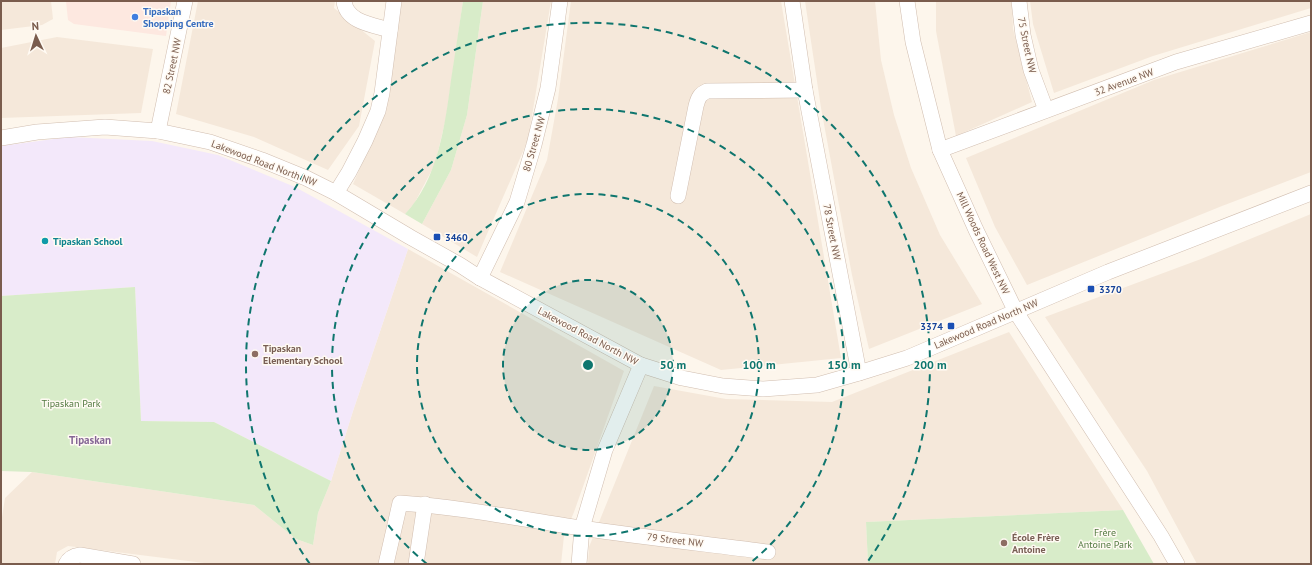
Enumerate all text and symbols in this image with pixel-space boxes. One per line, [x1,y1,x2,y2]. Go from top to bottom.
place label: Tipaskan Shopping Centre [143,5,214,30]
marker: Tipaskan Shopping Centre [130,12,140,22]
north arrow [16,16,56,56]
street label: 75 Street NW [1015,16,1039,75]
text: N [31,19,39,33]
street label: 82 Street NW [160,36,184,95]
street label: 32 Avenue NW [1093,65,1156,99]
street label: 80 Street NW [520,114,548,173]
street label: Lakewood Road North NW [210,137,319,189]
street label: Mill Woods Road West NW [954,190,1013,297]
street label: 78 Street NW [820,203,844,262]
place label: 3460 [445,231,468,244]
marker: 3460 [432,232,442,242]
place label: Tipaskan School [53,235,123,248]
marker: Tipaskan School [40,236,50,246]
place label: 3370 [1099,283,1122,296]
marker: 3370 [1086,284,1096,294]
street label: Lakewood Road North NW [932,296,1041,352]
street label: Lakewood Road North NW [536,304,641,368]
place label: 3374 [920,320,943,333]
marker: 3374 [946,321,956,331]
place label: Tipaskan Elementary School [263,342,343,367]
marker: Tipaskan Elementary School [250,349,260,359]
text: 50 m [660,357,686,372]
text: 100 m [742,357,776,372]
text: 150 m [827,357,861,372]
text: 200 m [913,357,947,372]
centre of rings [581,358,595,372]
park label: Tipaskan Park [41,397,101,410]
district label: Tipaskan [69,433,111,447]
park label: Frère Antoine Park [1078,526,1132,551]
street label: 79 Street NW [646,530,705,550]
place label: École Frère Antoine [1012,531,1060,556]
marker: École Frère Antoine [999,538,1009,548]

